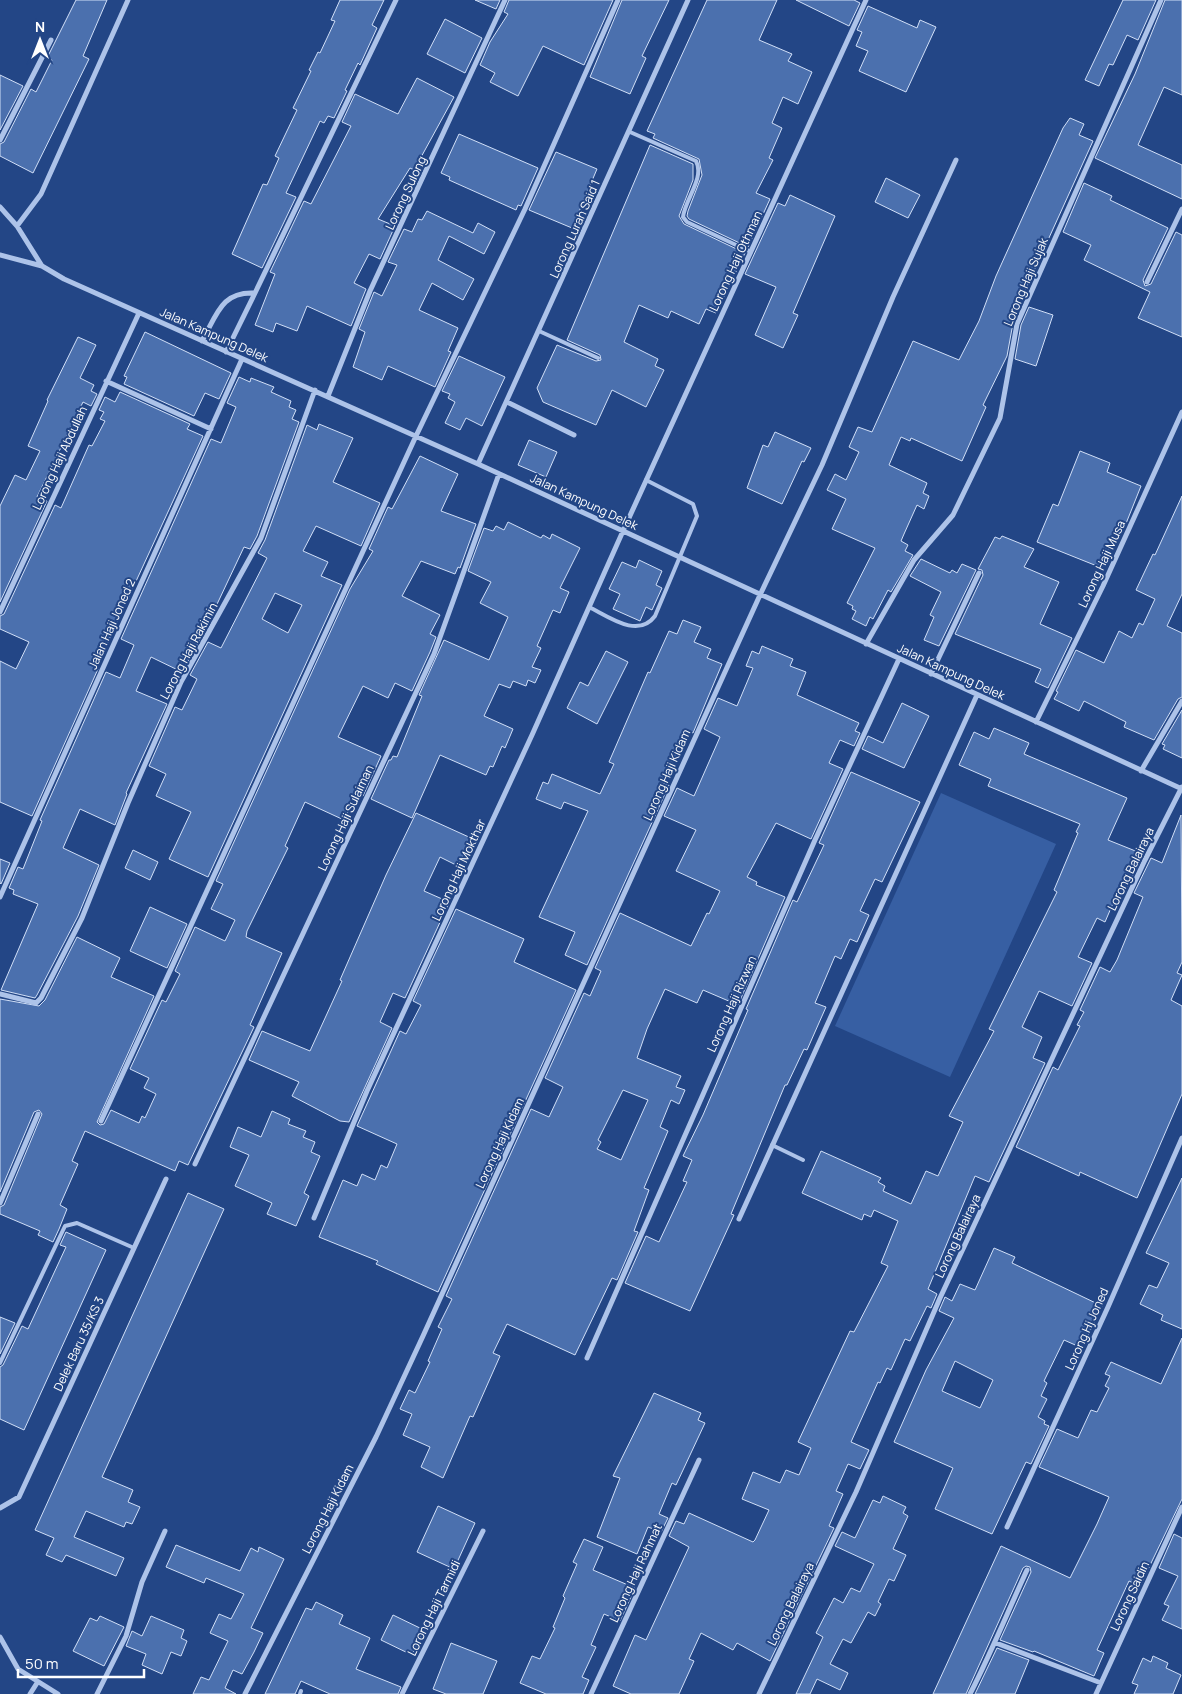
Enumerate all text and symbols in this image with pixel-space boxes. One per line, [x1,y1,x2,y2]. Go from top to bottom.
north arrow [15,15,65,65]
text: N [35,17,45,36]
street label: Lorong Sulong [381,153,430,233]
street label: Lorong Lurah Said 1 [545,177,604,281]
street label: Lorong Haji Othman [705,208,766,314]
street label: Lorong Haji Sujak [999,234,1052,329]
street label: Jalan Kampung Delek [157,303,272,367]
street label: Lorong Haji Abdullah [28,403,91,512]
street label: Jalan Kampung Delek [528,469,642,534]
street label: Lorong Haji Musa [1074,517,1129,610]
street label: Jalan Haji Joned 2 [84,576,139,672]
street label: Lorong Haji Rakimin [156,599,221,702]
street label: Jalan Kampung Delek [895,639,1009,704]
street label: Lorong Haji Kidam [639,727,694,823]
street label: Lorong Haji Sulaiman [314,762,378,874]
street label: Lorong Haji Mokthar [428,816,490,923]
street label: Lorong Balairaya [1103,824,1158,913]
street label: Lorong Haji Rizwan [703,953,760,1055]
street label: Lorong Haji Kidam [471,1095,528,1191]
street label: Lorong Balairaya [931,1191,984,1280]
street label: Lorong Hj Joned [1061,1285,1112,1373]
street label: Delek Baru 35/KS 3 [49,1294,108,1394]
street label: Lorong Haji Kidam [298,1461,357,1556]
street label: Lorong Haji Rahmat [605,1520,666,1625]
street label: Lorong Haji Tarmidi [403,1557,464,1658]
street label: Lorong Saidin [1106,1558,1153,1633]
street label: Lorong Balairaya [763,1559,818,1648]
scale bar [18,1646,144,1678]
text: 50 m [25,1653,59,1674]

